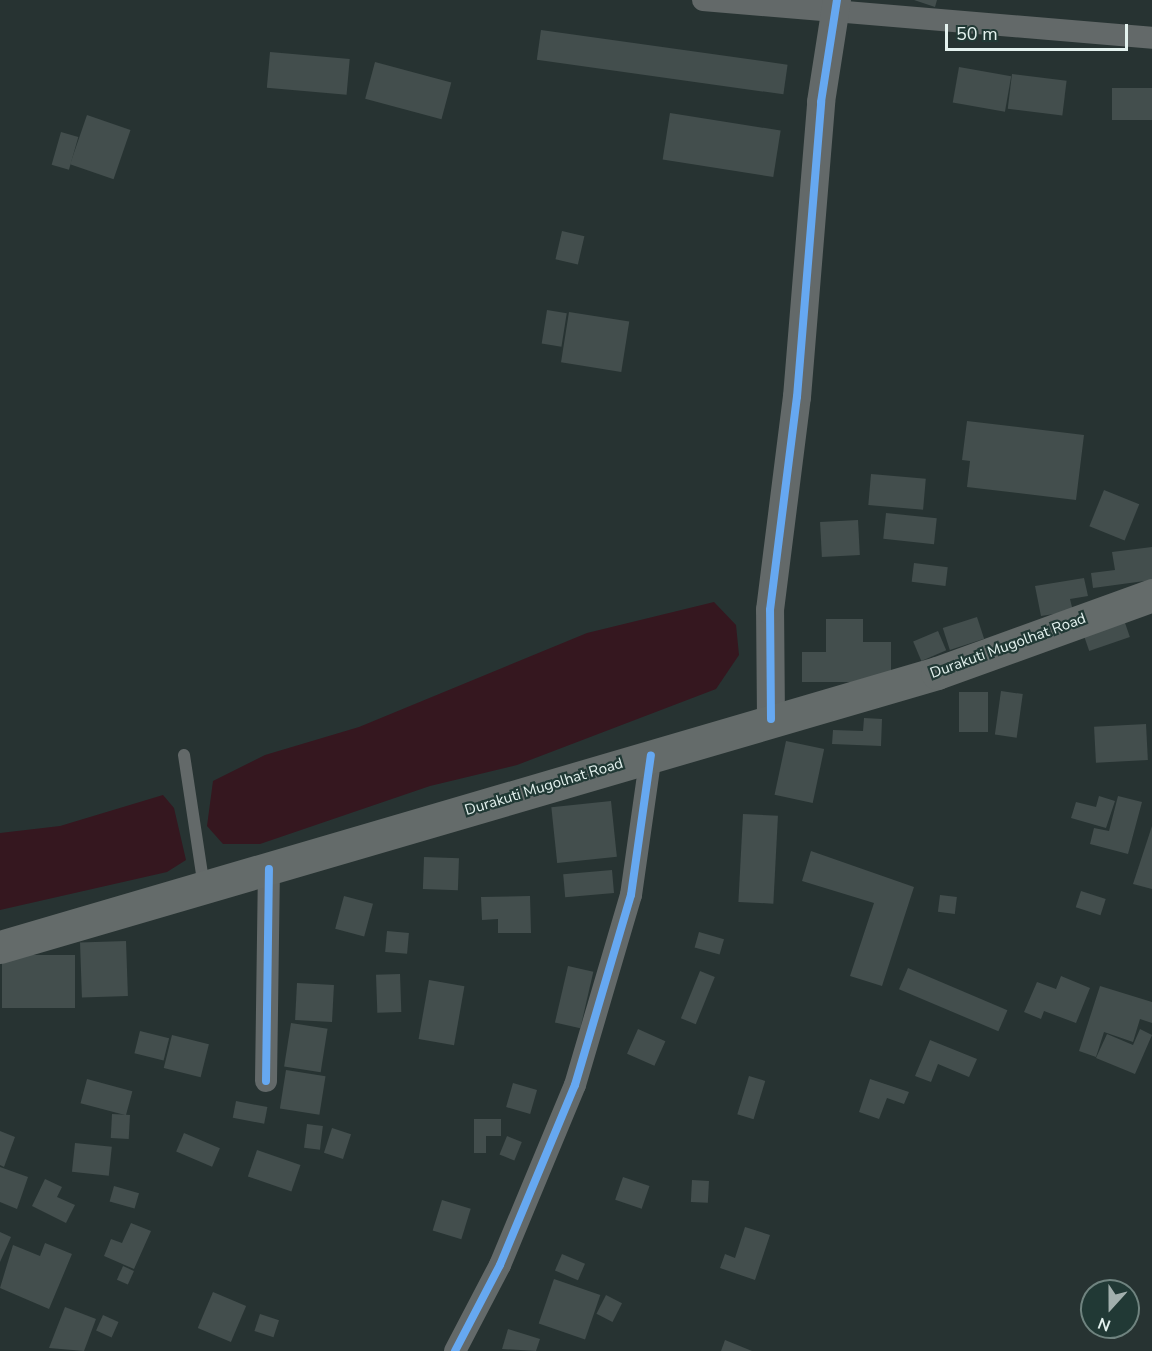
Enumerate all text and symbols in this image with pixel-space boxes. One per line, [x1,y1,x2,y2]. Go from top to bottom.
scale bar [948,12,1131,50]
text: 50 m [956,22,998,46]
street label: Durakuti Mugolhat Road [928,609,1088,683]
street label: Durakuti Mugolhat Road [463,754,625,820]
north arrow [1080,1279,1140,1339]
text: N [1095,1312,1114,1336]

